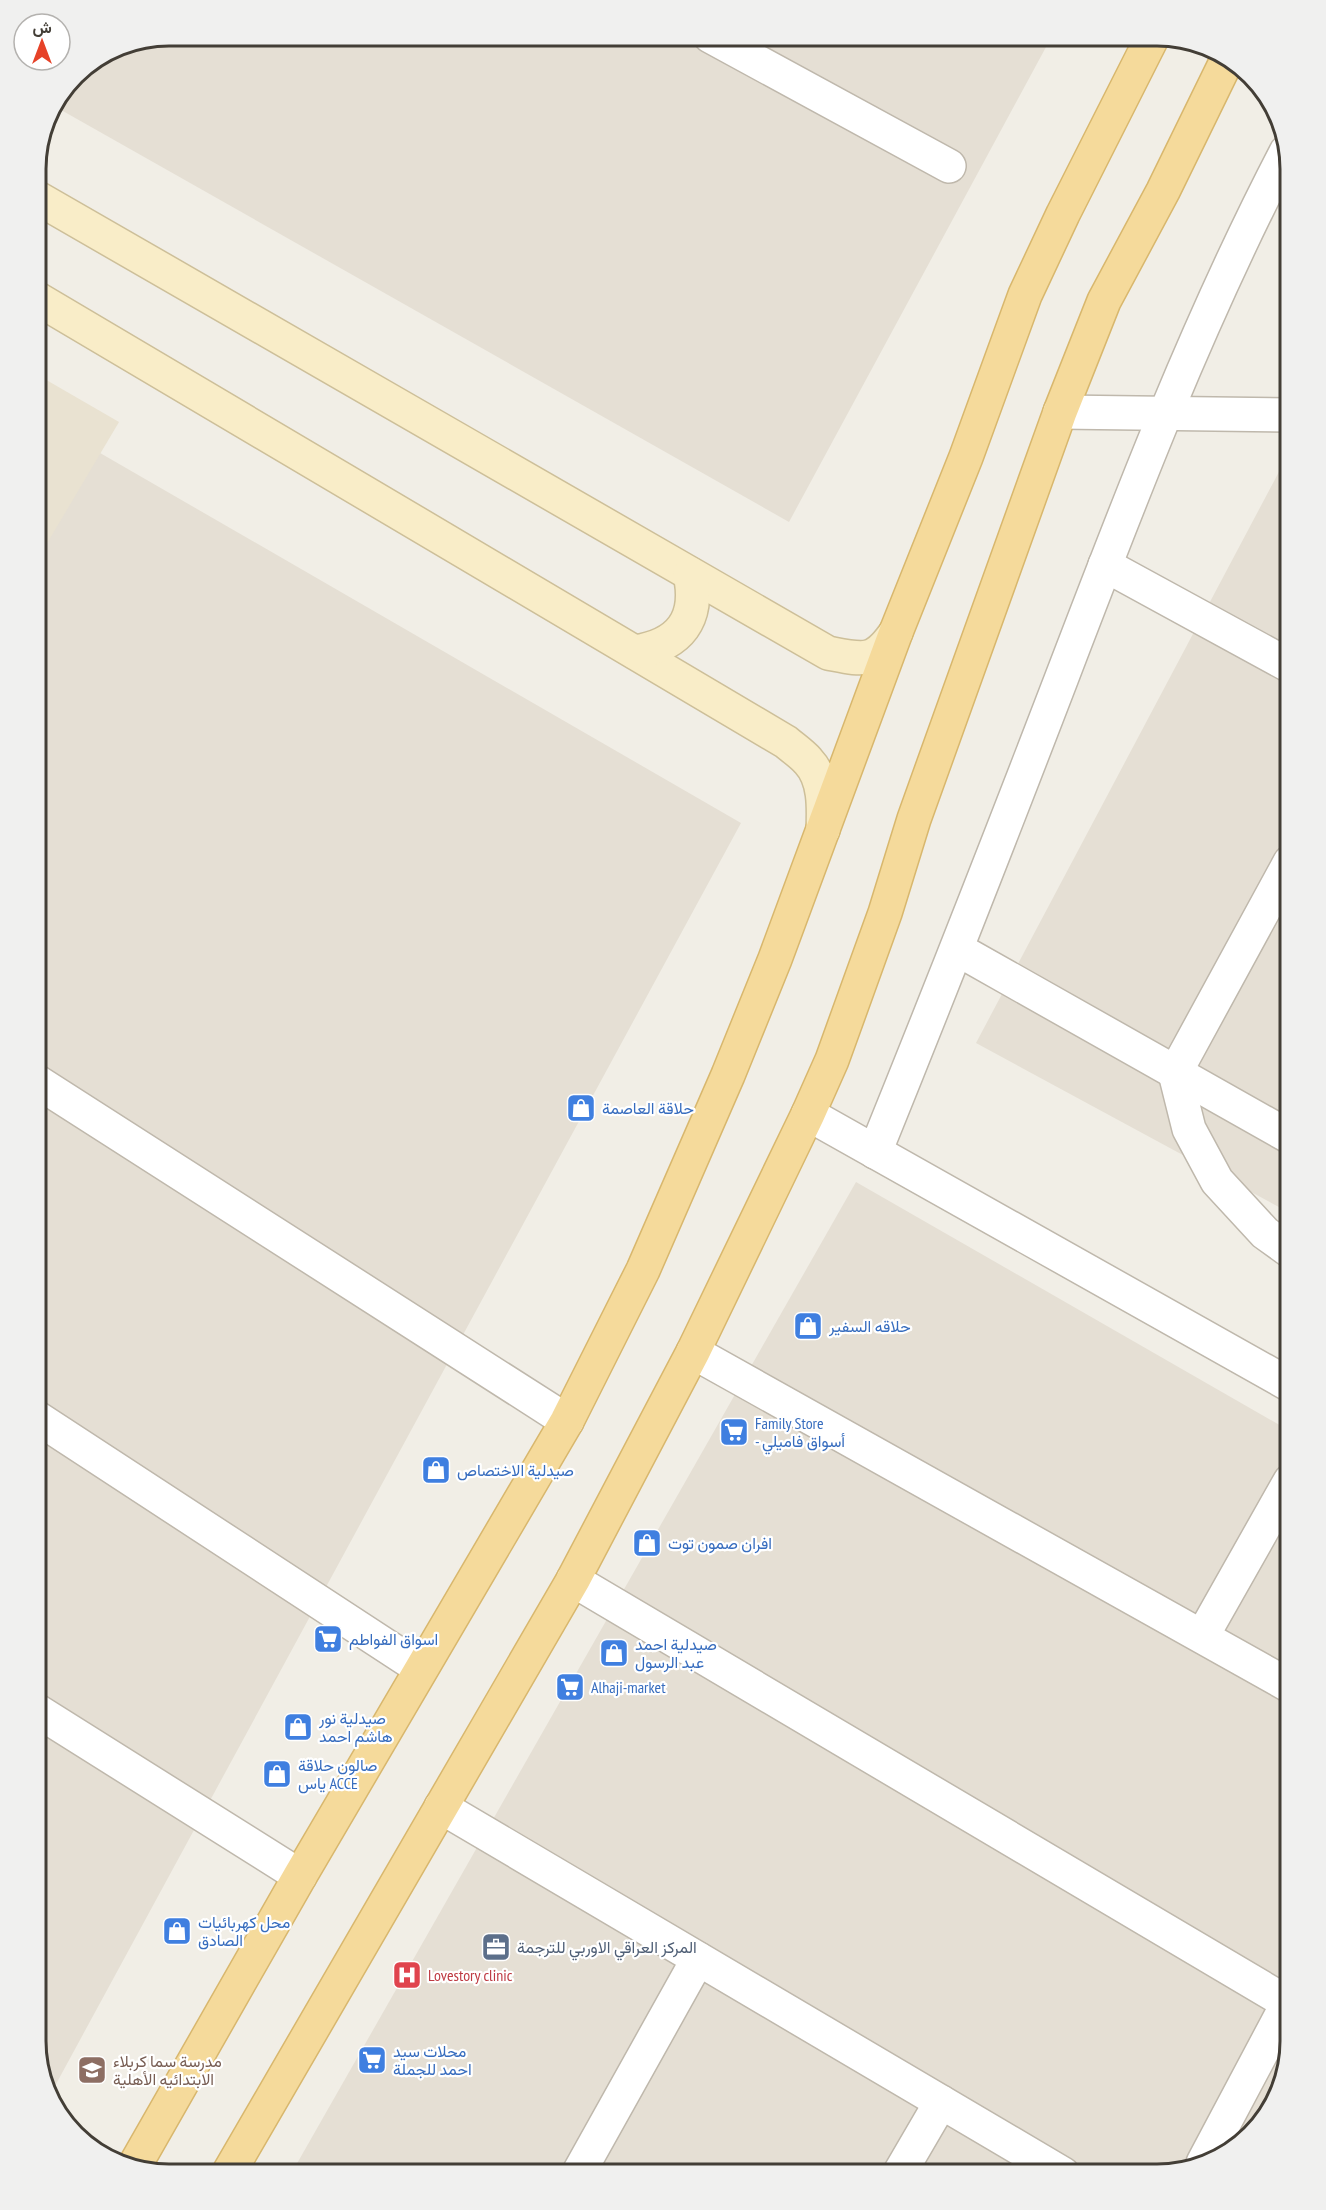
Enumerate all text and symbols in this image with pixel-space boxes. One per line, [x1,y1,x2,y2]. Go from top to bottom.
north arrow [12,12,72,72]
text: ش [32,17,52,37]
shop icon: حلاقة العاصمة [565,1092,597,1124]
place label: حلاقة العاصمة [602,1098,694,1118]
shop icon: حلاقه السفير [792,1310,824,1342]
place label: حلاقه السفير [828,1316,911,1337]
place label: Family Store - أسواق فاميلي [755,1413,845,1455]
supermarket icon: Family Store - أسواق فاميلي [718,1416,750,1448]
shop icon: صيدلية الاختصاص [420,1454,452,1486]
place label: صيدلية الاختصاص [457,1460,574,1481]
shop icon: افران صمون توت [631,1527,663,1559]
place label: افران صمون توت [668,1533,772,1554]
supermarket icon: اسواق الفواطم [312,1623,344,1655]
place label: اسواق الفواطم [349,1629,438,1650]
place label: صيدلية احمد عبد الرسول [635,1634,717,1673]
shop icon: صيدلية احمد عبد الرسول [598,1637,630,1669]
supermarket icon: Alhaji-market [554,1671,586,1703]
place label: Alhaji-market [591,1677,666,1697]
place label: صيدلية نور هاشم احمد [318,1708,393,1747]
shop icon: صيدلية نور هاشم احمد [282,1711,314,1743]
place label: صالون حلاقة ياس ACCE [298,1755,378,1794]
shop icon: صالون حلاقة ياس ACCE [261,1758,293,1790]
place label: محل كهربائيات الصادق [198,1912,290,1950]
shop icon: محل كهربائيات الصادق [161,1915,193,1947]
office icon: المركز العراقي الاوربي للترجمة [480,1931,512,1963]
place label: المركز العراقي الاوربي للترجمة [517,1937,697,1961]
hospital icon: Lovestory clinic [391,1959,423,1991]
place label: Lovestory clinic [428,1965,513,1985]
place label: محلات سيد احمد للجملة [393,2041,472,2079]
supermarket icon: محلات سيد احمد للجملة [356,2044,388,2076]
place label: مدرسة سما كربلاء الابتدائيه الأهلية [113,2051,222,2089]
school or university icon: مدرسة سما كربلاء الابتدائيه الأهلية [76,2054,108,2086]

